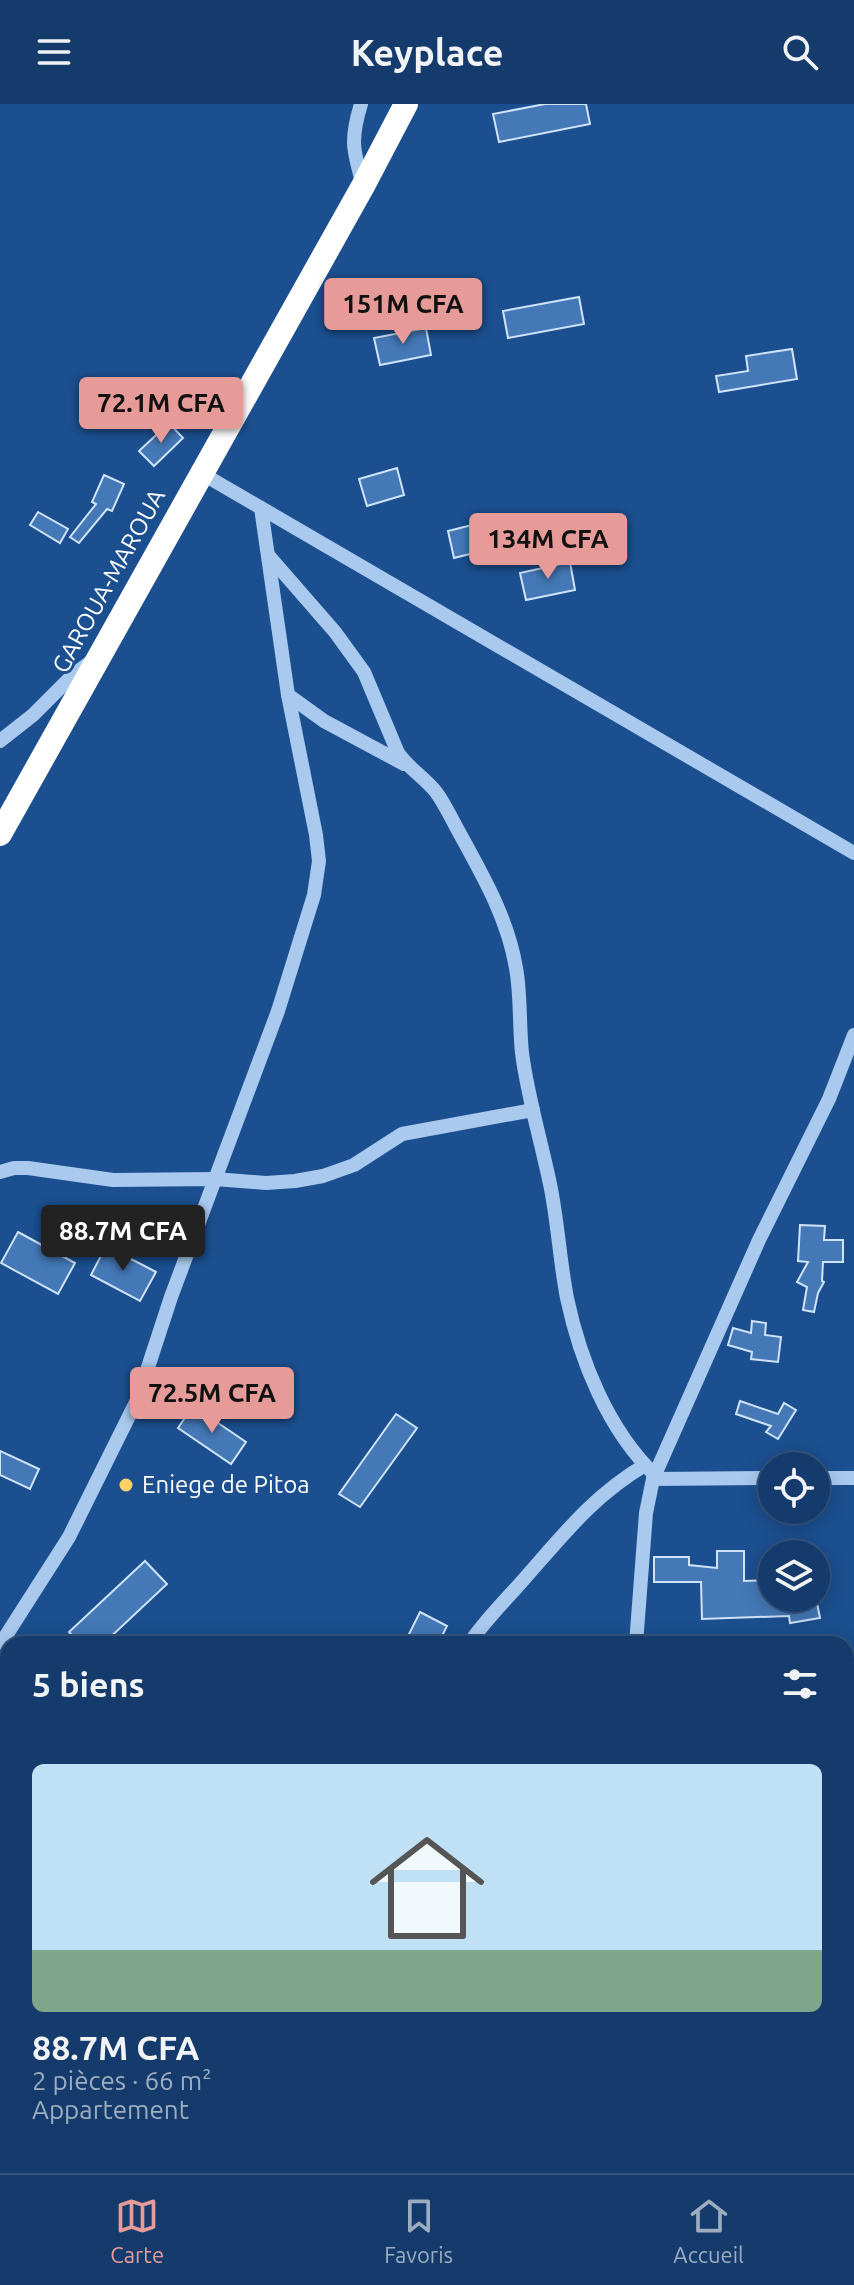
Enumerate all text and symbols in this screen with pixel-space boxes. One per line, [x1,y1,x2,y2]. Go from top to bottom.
icon: menu [32,30,76,74]
icon: search [778,30,822,74]
text: Keyplace [351,32,503,73]
pin: 151M CFA [320,278,486,346]
text: 151M CFA [342,289,464,318]
pin: 72.1M CFA [69,377,253,445]
text: 72.1M CFA [97,388,225,417]
street label: GAROUA-MAROUA [47,484,170,677]
pin: 134M CFA [465,513,631,581]
text: 134M CFA [487,524,609,553]
pin: 88.7M CFA [31,1205,215,1273]
text: 88.7M CFA [59,1216,187,1245]
pin: 72.5M CFA [120,1367,304,1435]
text: 72.5M CFA [148,1378,276,1407]
map controls [758,1452,830,1612]
button: locate [758,1452,830,1524]
place label: Eniege de Pitoa [142,1471,310,1498]
marker: Eniege de Pitoa [117,1476,135,1494]
button: layers [758,1540,830,1612]
icon: filters [778,1662,822,1706]
text: 5 biens [32,1665,145,1703]
icon: home [355,1816,499,1960]
text: 88.7M CFA [32,2028,199,2066]
text: 2 pièces · 66 m² [32,2066,212,2095]
text: Appartement [32,2095,189,2124]
tab: Carte [110,2194,164,2267]
tab: Favoris [384,2194,453,2267]
tab: Accueil [673,2194,744,2267]

